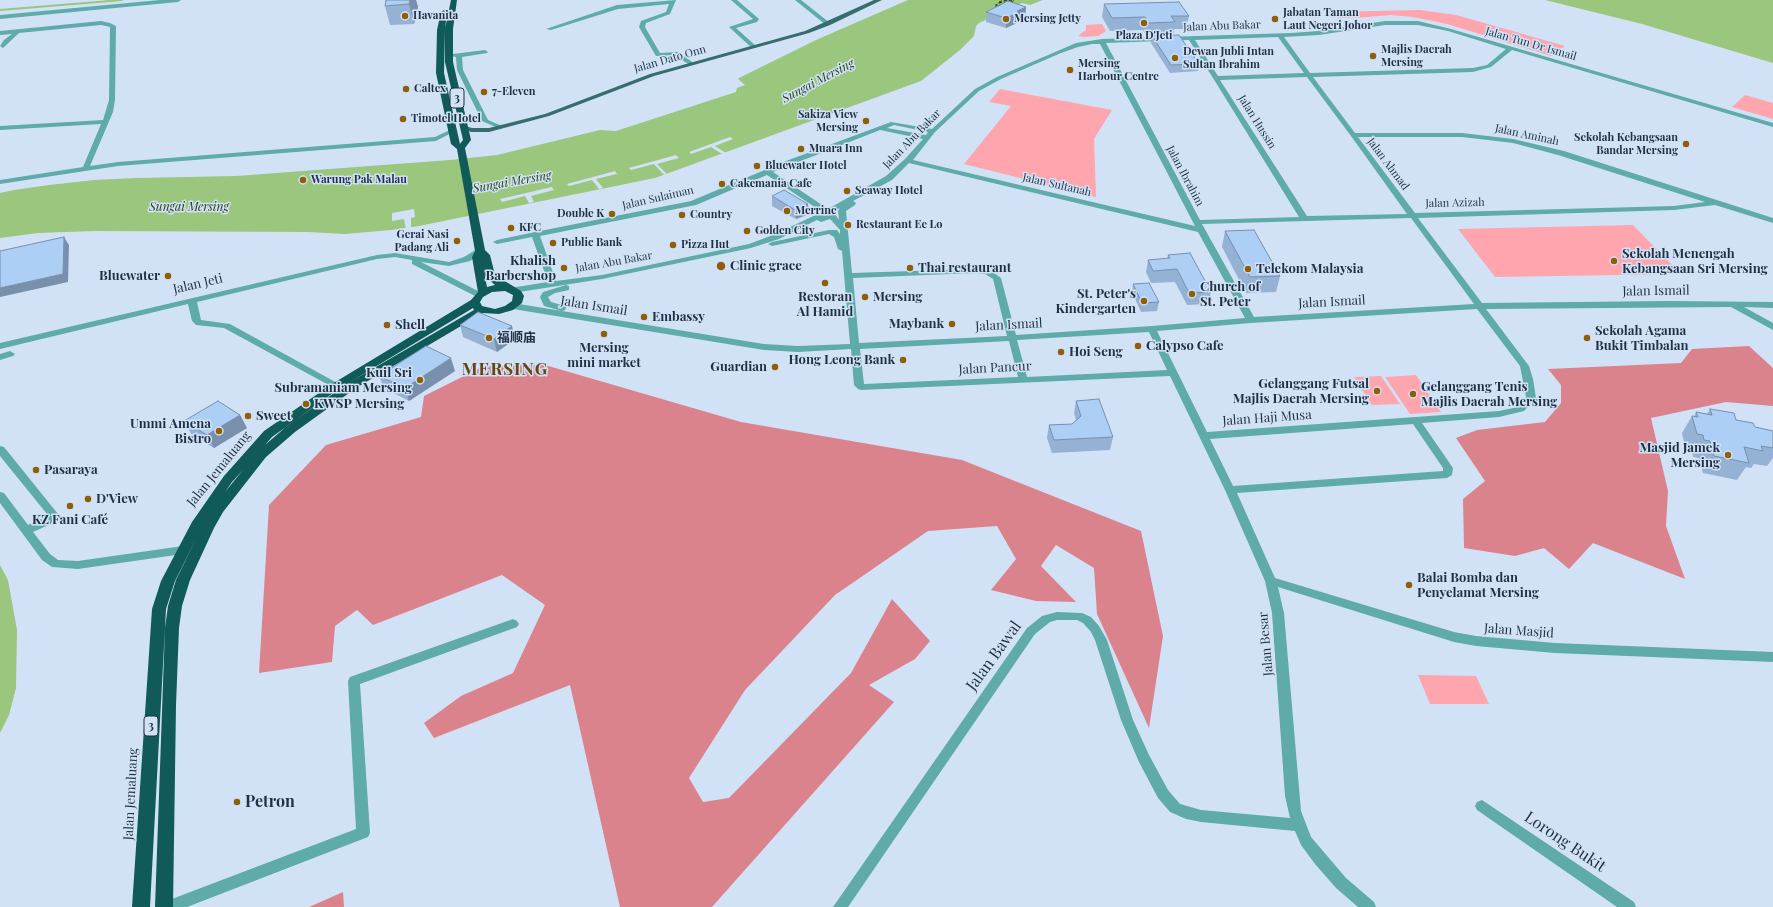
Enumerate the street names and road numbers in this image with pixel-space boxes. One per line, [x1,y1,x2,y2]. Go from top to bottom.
street label: Jalan Abu Bakar [1183,18,1261,34]
street label: Jalan Tun Dr Ismail [1484,25,1578,63]
street label: Jalan Dato Onn [633,42,707,76]
road number: 3 [450,88,464,108]
street label: Jalan Hussin [1235,93,1279,151]
street label: Jalan Abu Bakar [880,106,944,172]
street label: Jalan Aminah [1494,122,1560,148]
street label: Jalan Ahmad [1364,135,1412,193]
street label: Jalan Ibrahim [1164,144,1206,208]
street label: Jalan Sultanah [1021,171,1093,199]
street label: Jalan Sulaiman [621,183,695,213]
street label: Jalan Azizah [1425,196,1485,210]
street label: Jalan Abu Bakar [575,249,653,275]
street label: Jalan Jeti [172,271,224,297]
street label: Jalan Ismail [1622,283,1690,299]
street label: Jalan Ismail [1298,292,1366,312]
street label: Jalan Ismail [560,293,628,319]
street label: Jalan Ismail [975,315,1043,335]
street label: Jalan Pancur [958,358,1032,378]
street label: Jalan Haji Musa [1222,407,1312,429]
street label: Jalan Jemaluang [184,428,254,510]
street label: Jalan Besar [1255,611,1277,677]
street label: Jalan Bawal [962,617,1026,695]
street label: Jalan Masjid [1484,621,1554,641]
road number: 3 [144,716,158,736]
street label: Jalan Jemaluang [121,747,141,841]
street label: Lorong Bukit [1521,808,1609,876]

